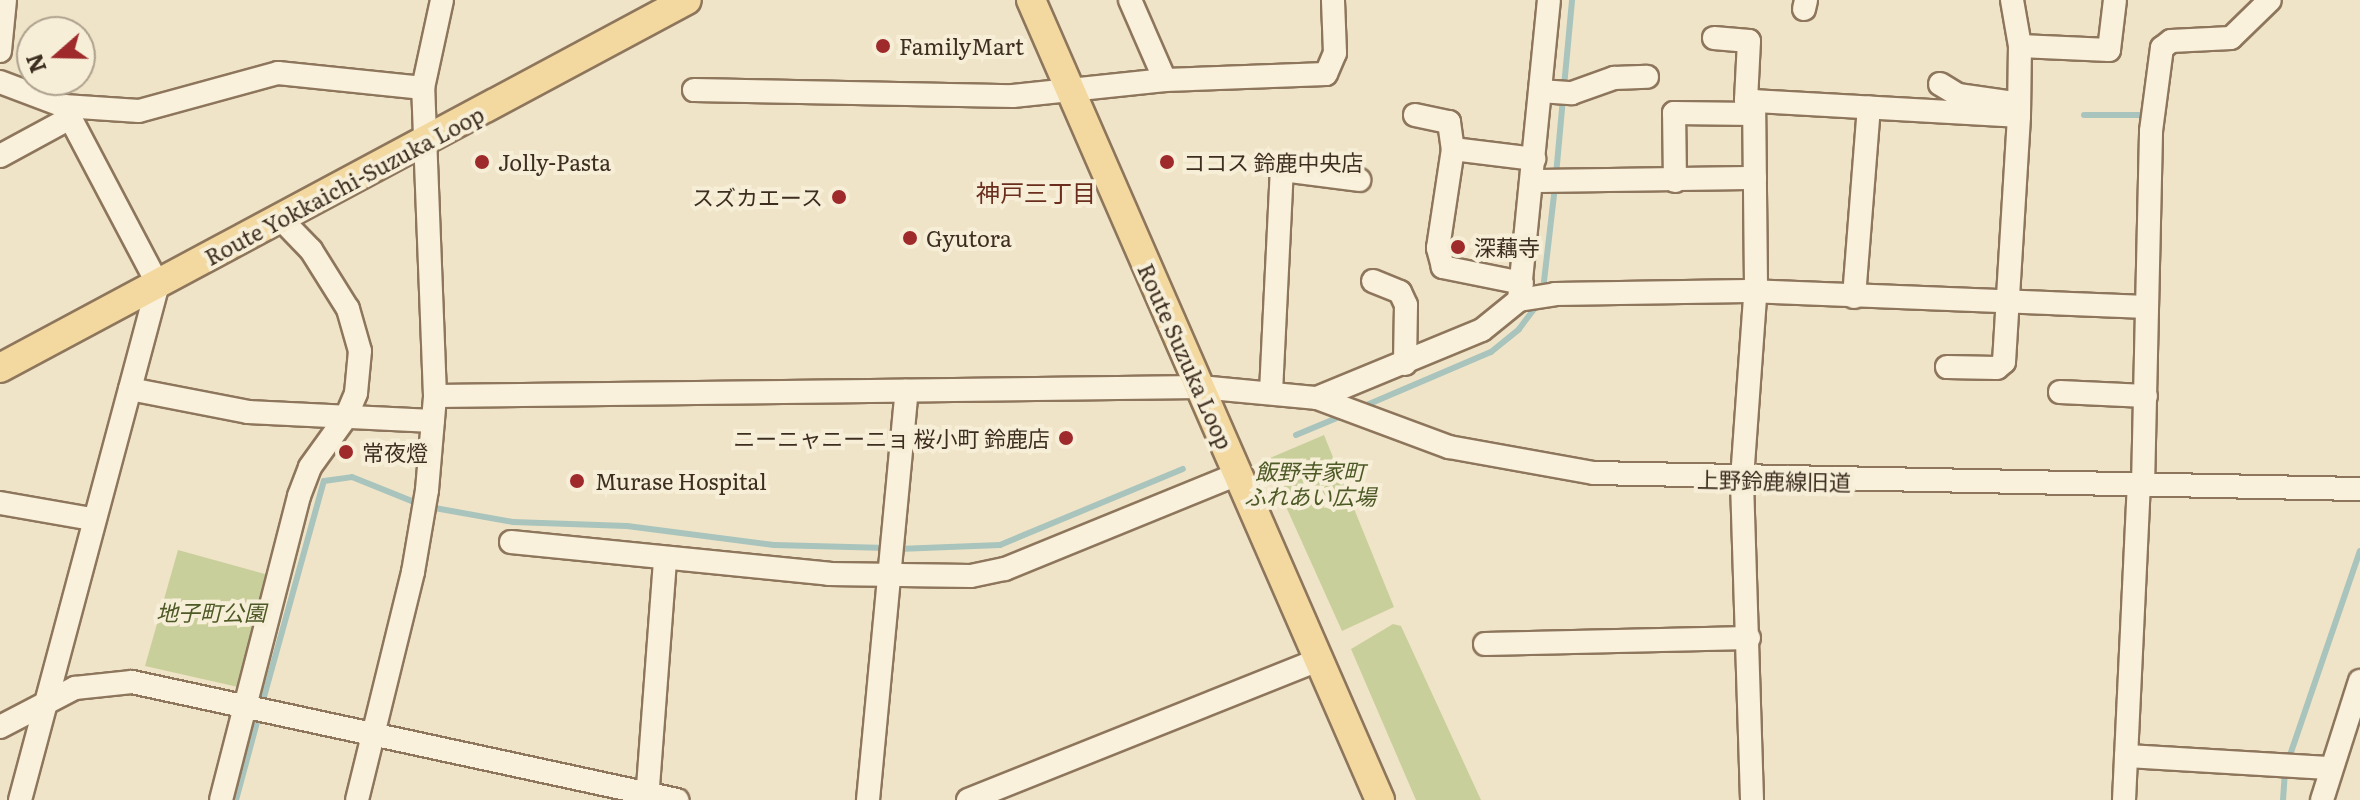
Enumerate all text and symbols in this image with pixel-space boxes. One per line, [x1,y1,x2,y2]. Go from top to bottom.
north arrow [16,16,96,96]
place label: FamilyMart [899,33,1024,59]
marker: FamilyMart [874,37,892,55]
text: N [16,49,54,78]
street label: Route Yokkaichi-Suzuka Loop [200,100,488,270]
place label: Jolly-Pasta [498,149,611,175]
place label: ココス 鈴鹿中央店 [1183,149,1363,175]
marker: Jolly-Pasta [473,153,491,171]
marker: ココス 鈴鹿中央店 [1158,153,1176,171]
district label: 神戸三丁目 [976,178,1096,206]
place label: スズカエース [691,184,823,210]
marker: スズカエース [830,188,848,206]
place label: Gyutora [926,225,1012,251]
marker: Gyutora [901,229,919,247]
place label: 深藕寺 [1474,234,1540,260]
marker: 深藕寺 [1449,238,1467,256]
street label: Route Suzuka Loop [1133,259,1239,453]
place label: ニーニャニーニョ 桜小町 鈴鹿店 [733,425,1050,451]
marker: ニーニャニーニョ 桜小町 鈴鹿店 [1057,429,1075,447]
place label: 常夜燈 [362,439,428,465]
marker: 常夜燈 [337,443,355,461]
park label: 飯野寺家町 ふれあい広場 [1244,457,1376,508]
street label: 上野鈴鹿線旧道 [1697,465,1851,495]
place label: Murase Hospital [595,468,767,494]
marker: Murase Hospital [566,470,588,492]
park label: 地子町公園 [156,599,266,625]

